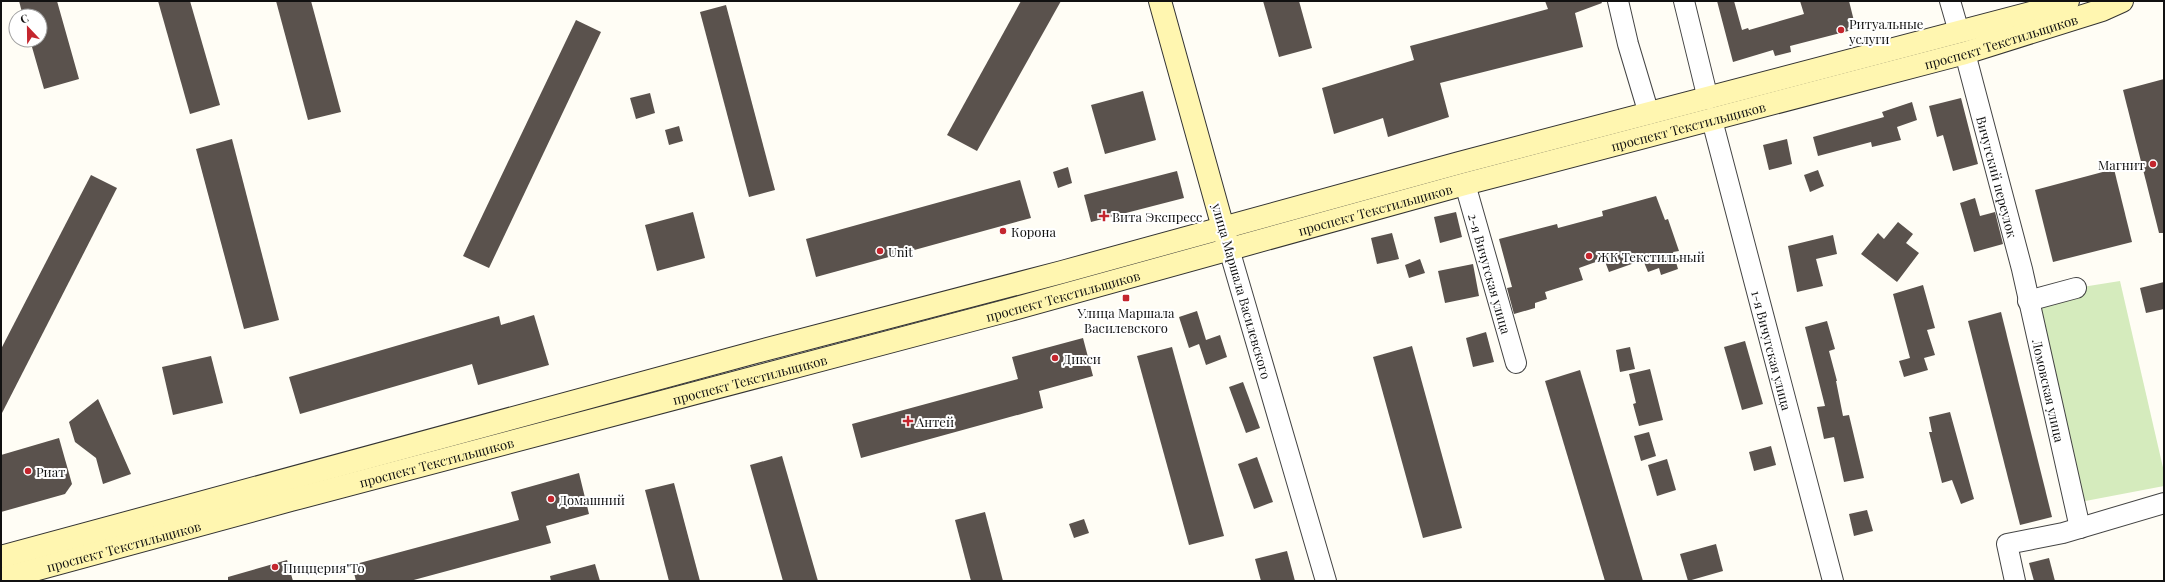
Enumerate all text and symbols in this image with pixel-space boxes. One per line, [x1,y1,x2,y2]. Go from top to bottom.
north arrow [8,8,48,48]
text: С [18,10,31,27]
street label: проспект Текстильщиков [1922,10,2079,72]
place label: Ритуальные услуги [1848,15,1924,47]
marker: Ритуальные услуги [1836,25,1846,35]
street label: проспект Текстильщиков [1609,97,1767,154]
street label: Вичугский переулок [1973,114,2022,240]
place label: Магнит [2098,156,2145,173]
marker: Магнит [2148,159,2158,169]
street label: проспект Текстильщиков [1296,179,1454,238]
street label: улица Маршала Василевского [1208,200,1275,381]
place label: Вита Экспресс [1112,208,1202,225]
marker: Вита Экспресс [1099,211,1109,221]
street label: 2-я Вичугская улица [1465,211,1516,336]
place label: Корона [1011,223,1056,240]
marker: Корона [998,226,1008,236]
place label: Unit [888,243,913,260]
marker: Unit [875,246,885,256]
place label: ЖК Текстильный [1597,248,1705,265]
marker: ЖК Текстильный [1584,251,1594,261]
street label: проспект Текстильщиков [984,266,1142,325]
street label: 1-я Вичугская улица [1749,288,1796,412]
marker: Улица Маршала Василевского [1121,293,1131,303]
place label: Улица Маршала Василевского [1077,304,1175,336]
street label: Ломовская улица [2029,337,2069,444]
street label: проспект Текстильщиков [671,350,829,407]
place label: Дикси [1063,350,1101,367]
marker: Дикси [1050,353,1060,363]
place label: Антей [915,413,954,430]
marker: Антей [903,416,913,426]
street label: проспект Текстильщиков [357,433,516,490]
place label: Риат [36,463,65,480]
marker: Риат [23,466,33,476]
place label: Домашний [559,491,625,508]
marker: Домашний [546,494,556,504]
street label: проспект Текстильщиков [45,517,203,575]
place label: Пиццерия"То [283,559,365,576]
marker: Пиццерия"То [270,562,280,572]

